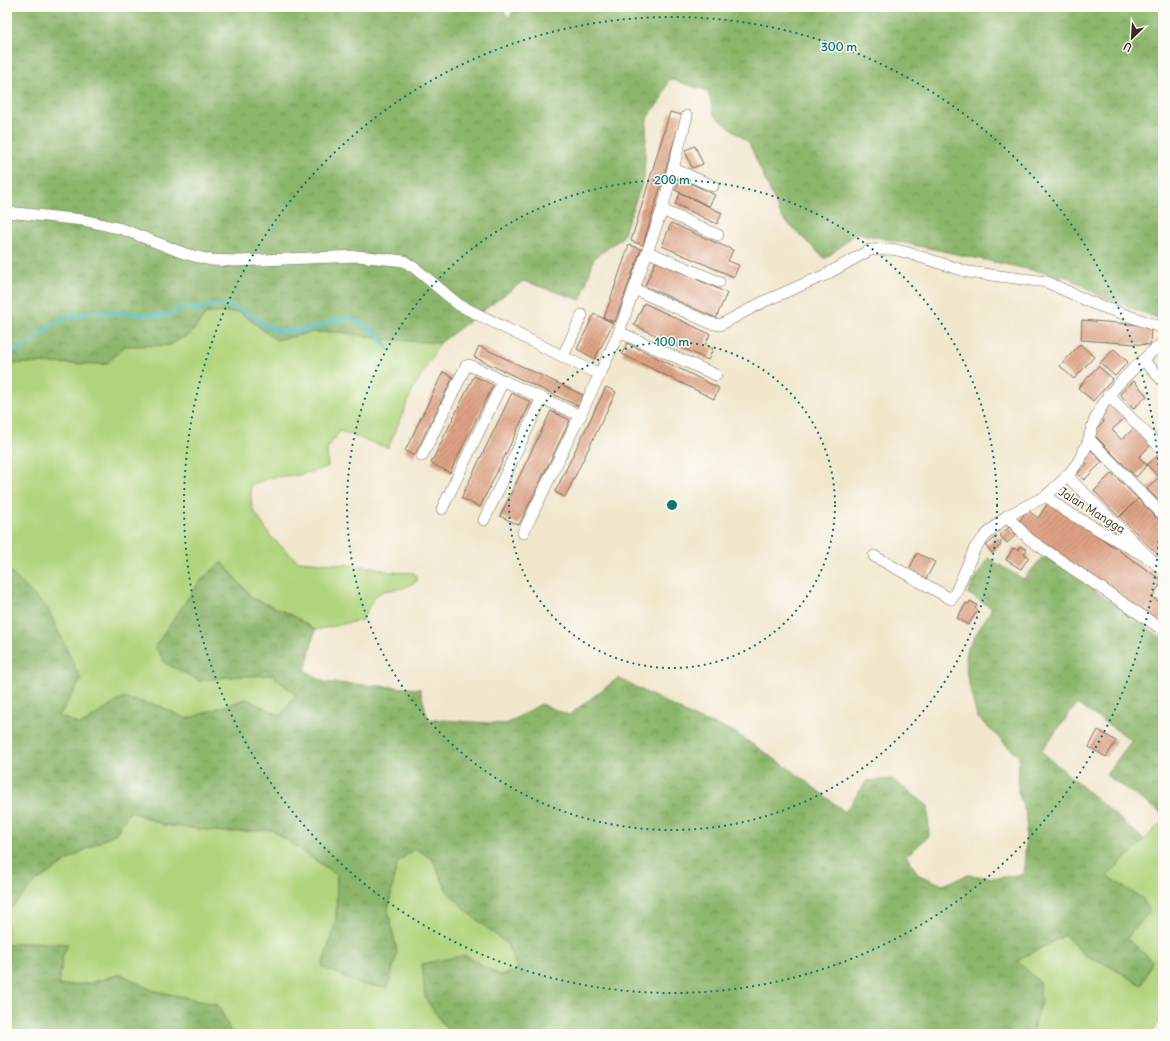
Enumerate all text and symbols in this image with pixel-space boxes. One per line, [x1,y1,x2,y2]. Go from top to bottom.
north arrow [1112,18,1152,58]
text: 300 m [821,39,857,54]
text: U [1121,39,1134,55]
text: 200 m [654,172,690,187]
text: 100 m [655,334,689,349]
street label: Jalan Mangga [1056,484,1128,537]
centre of rings [665,498,679,512]

